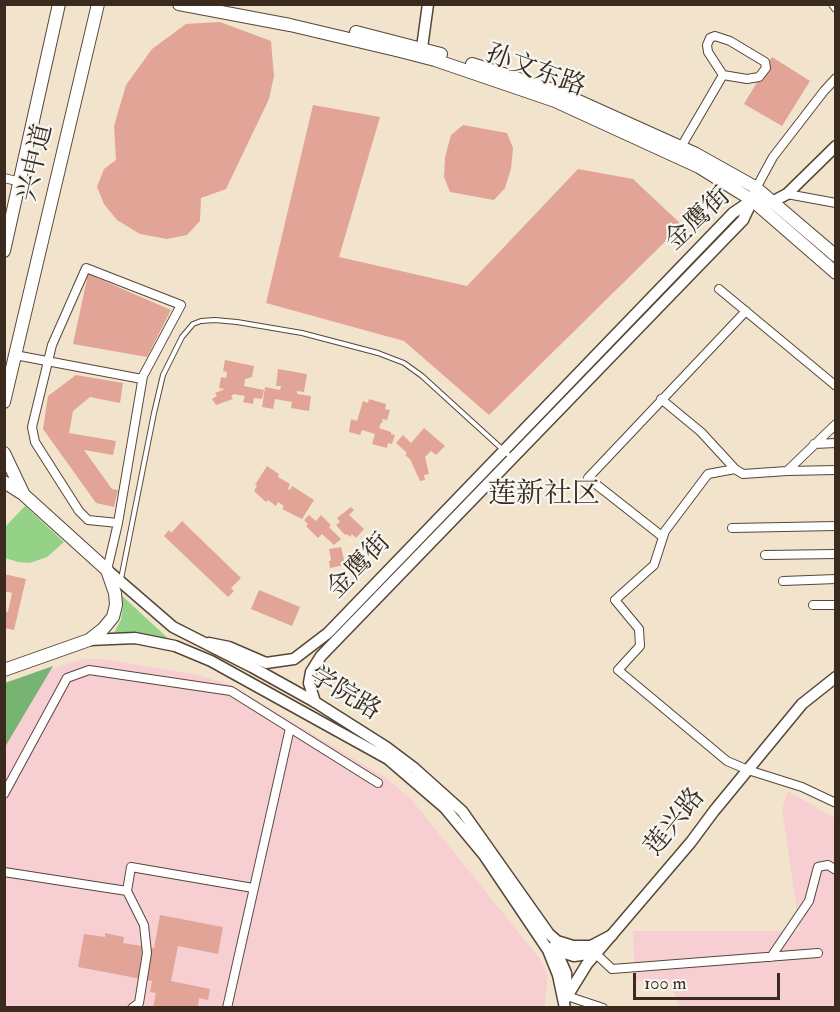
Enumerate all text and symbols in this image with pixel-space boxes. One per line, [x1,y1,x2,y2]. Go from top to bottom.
street label: 孙文东路 [481,40,589,104]
street label: 兴中道 [13,121,61,205]
street label: 金鹰街 [660,182,738,258]
district label: 莲新社区 [488,479,600,513]
street label: 金鹰街 [322,528,398,606]
street label: 学院路 [303,662,385,728]
street label: 莲兴路 [639,783,713,863]
scale bar [636,961,783,999]
text: 100 m [644,972,687,995]

